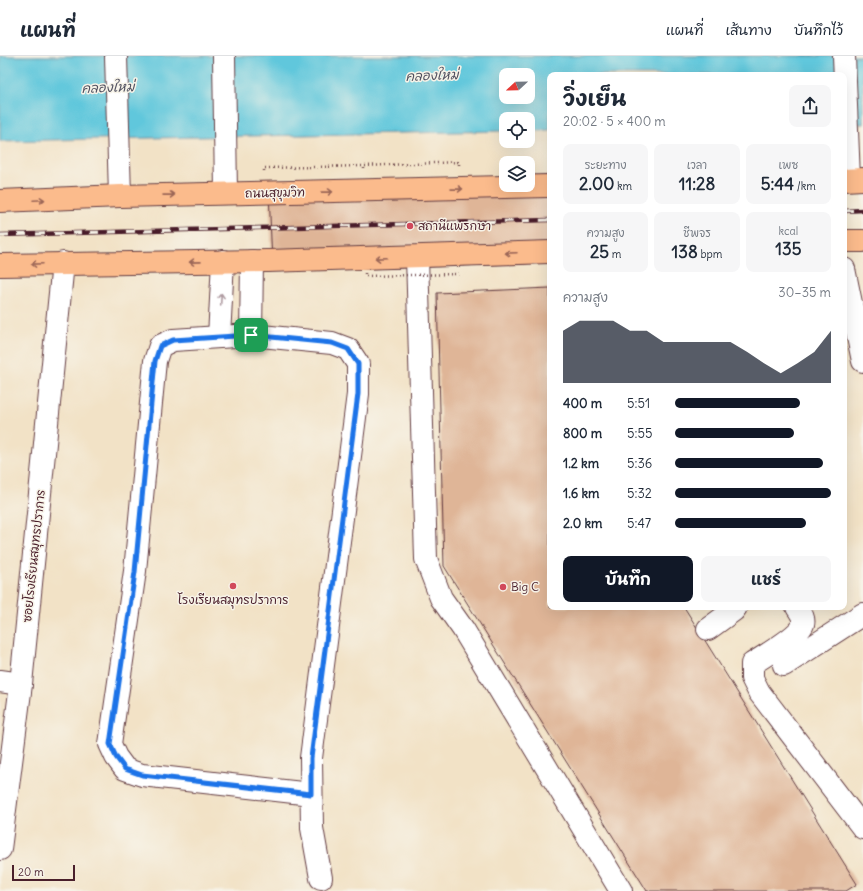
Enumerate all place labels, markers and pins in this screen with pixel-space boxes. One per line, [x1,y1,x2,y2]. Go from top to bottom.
place label: สถานีแพรกษา [418,218,491,233]
marker: สถานีแพรกษา [405,221,415,231]
pin [234,318,268,352]
place label: Big C [511,579,539,594]
marker: โรงเรียนสมุทรปราการ [228,581,238,591]
marker: Big C [498,582,508,592]
place label: โรงเรียนสมุทรปราการ [178,592,288,609]

